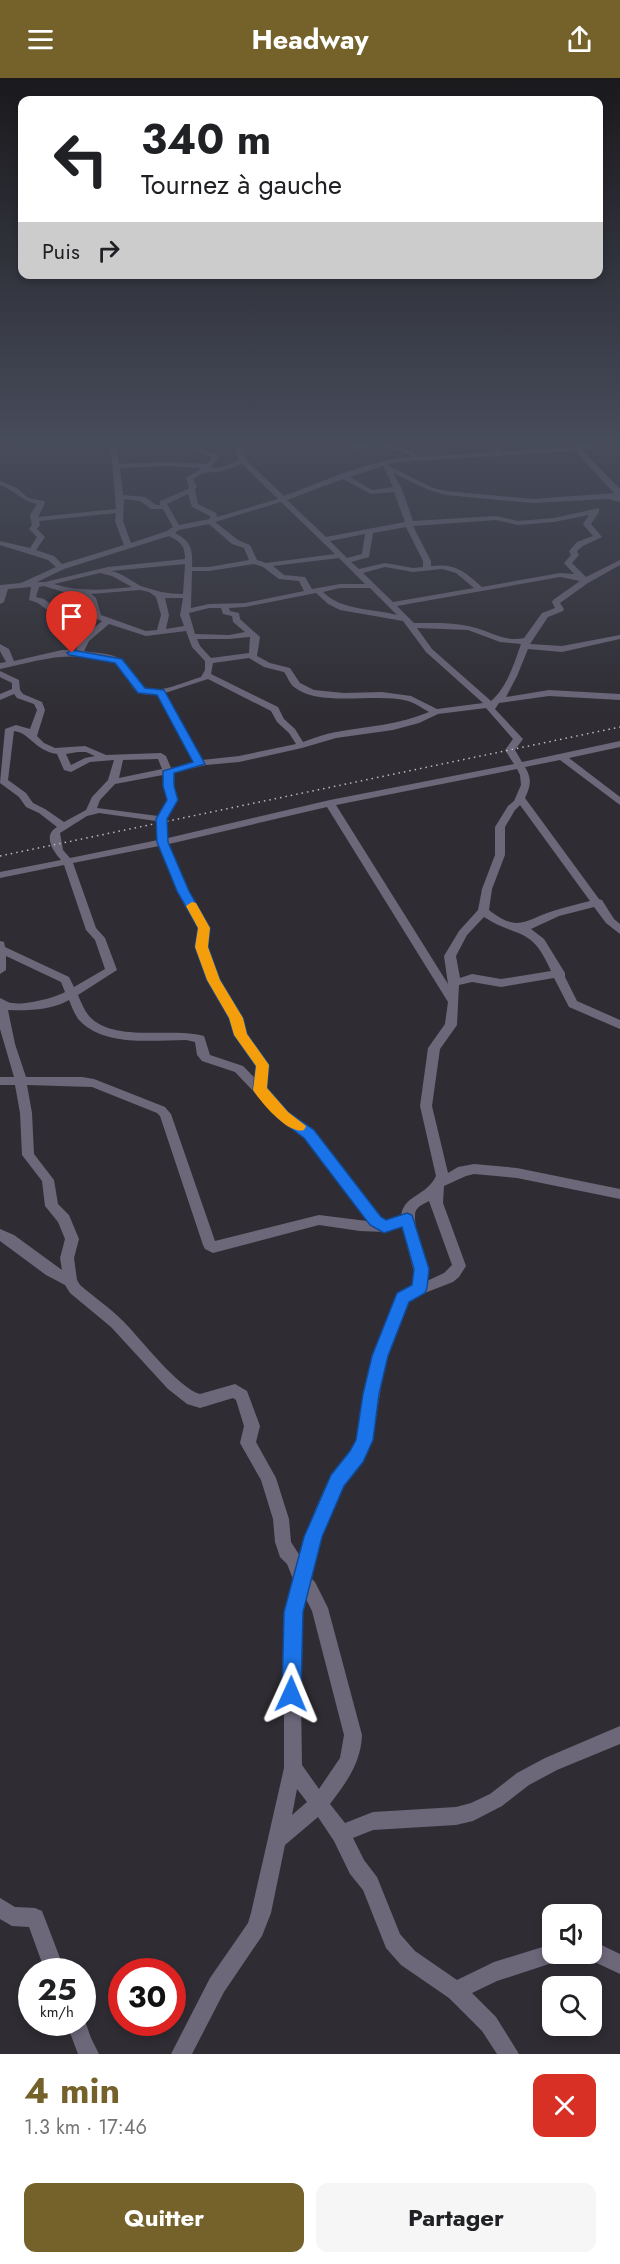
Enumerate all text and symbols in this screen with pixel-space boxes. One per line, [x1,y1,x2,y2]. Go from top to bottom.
text: Headway [252,20,368,59]
icon: menu [24,23,57,56]
icon: share [563,23,596,56]
text: 340 m [141,109,271,170]
icon: left [42,120,120,198]
text: Tournez à gauche [141,165,342,204]
icon: right [92,234,125,267]
text: Puis [42,235,80,267]
pin [46,591,97,653]
icon: arrive [55,600,88,633]
position arrow [259,1662,323,1726]
map controls [542,1904,602,2036]
button: sound [542,1904,602,1964]
speed limit sign: 30 [108,1958,186,2036]
text: 25 [37,1968,77,2011]
button: search [542,1976,602,2036]
text: km/h [40,2001,74,2023]
text: 4 min [24,2064,120,2116]
button: close [533,2074,596,2137]
text: 1.3 km · 17:46 [24,2113,147,2142]
button: Quitter [24,2183,304,2252]
button: Partager [316,2183,596,2252]

